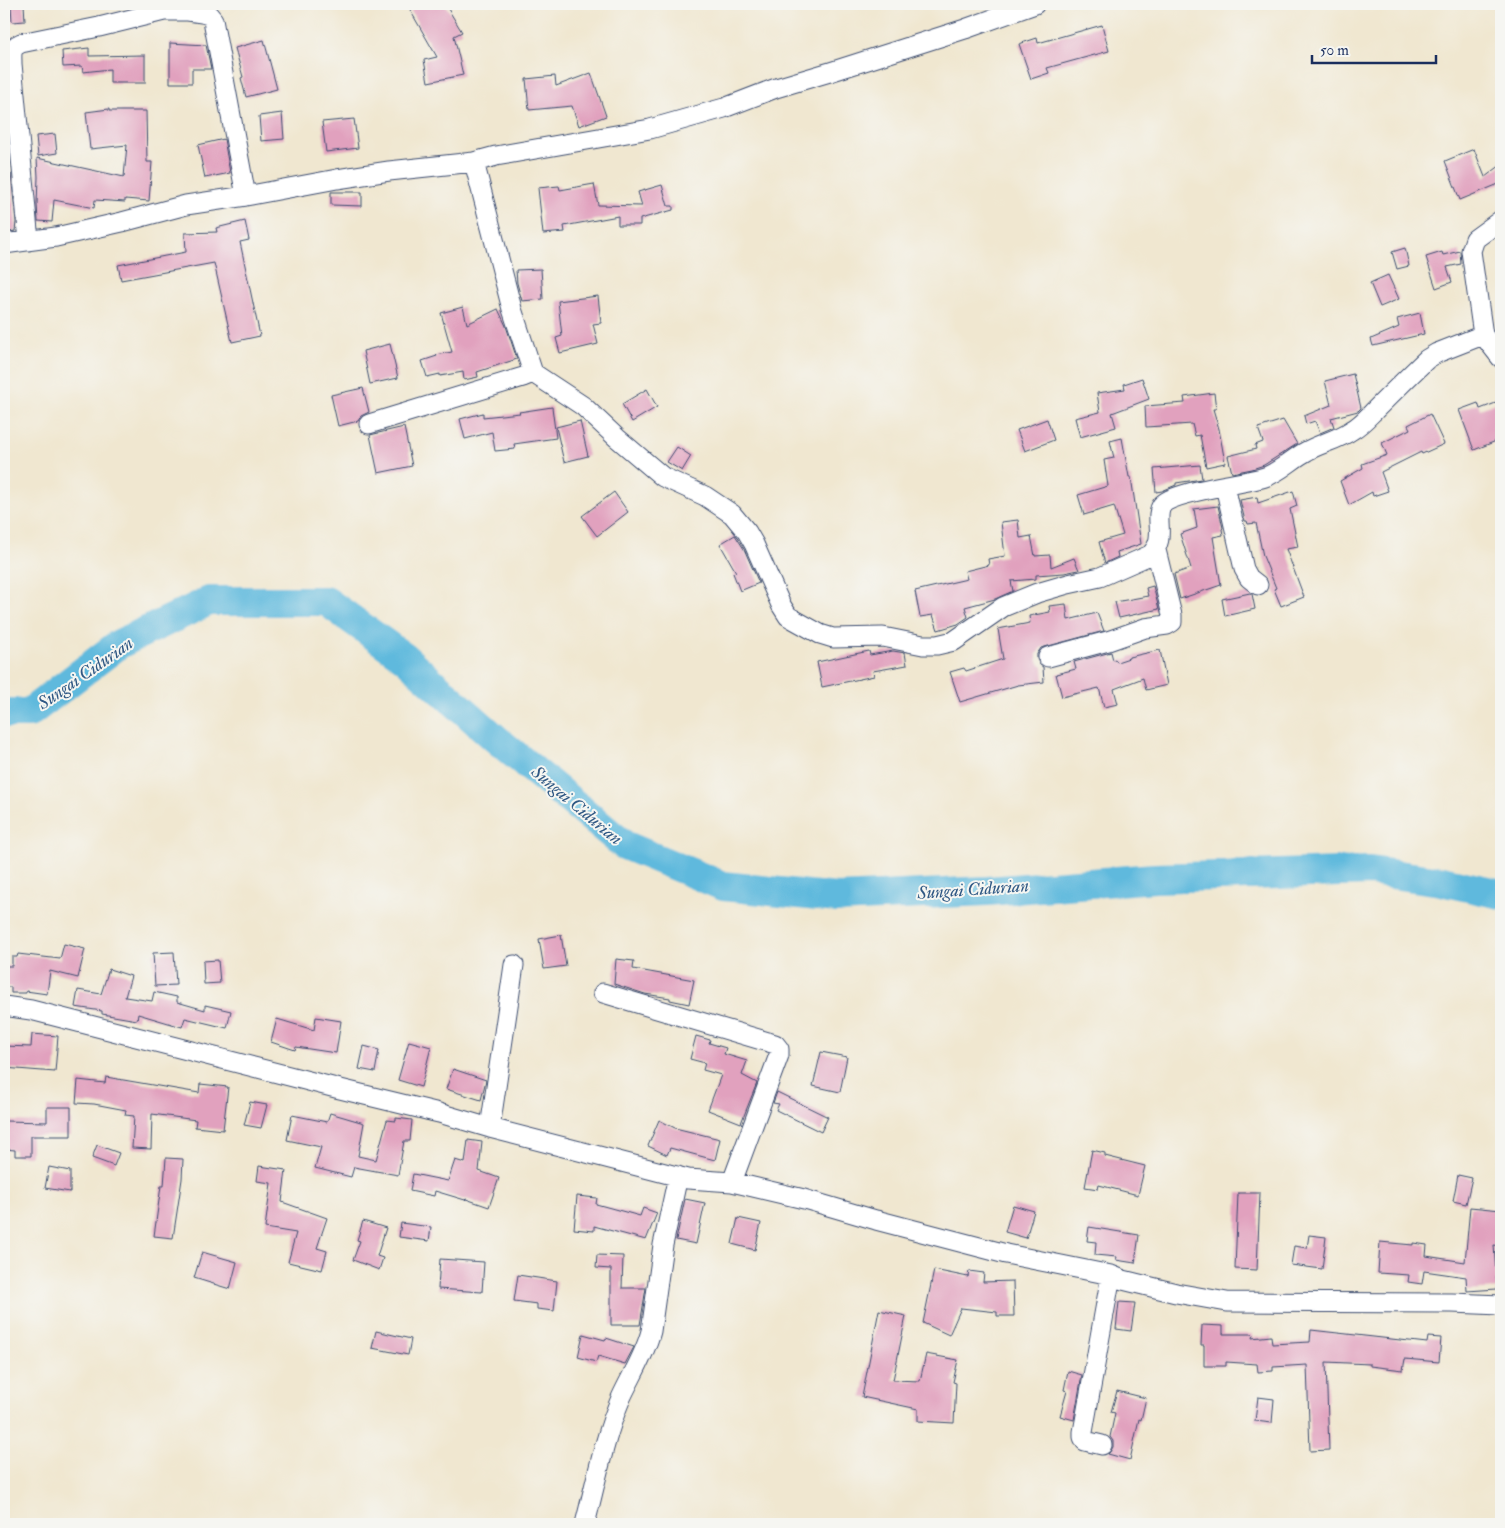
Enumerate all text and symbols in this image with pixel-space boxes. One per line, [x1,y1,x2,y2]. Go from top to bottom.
scale bar [1312,32,1436,64]
text: 50 m [1320,41,1349,60]
water label: Sungai Cidurian [32,632,138,715]
water label: Sungai Cidurian [526,760,627,850]
water label: Sungai Cidurian [915,874,1030,905]

